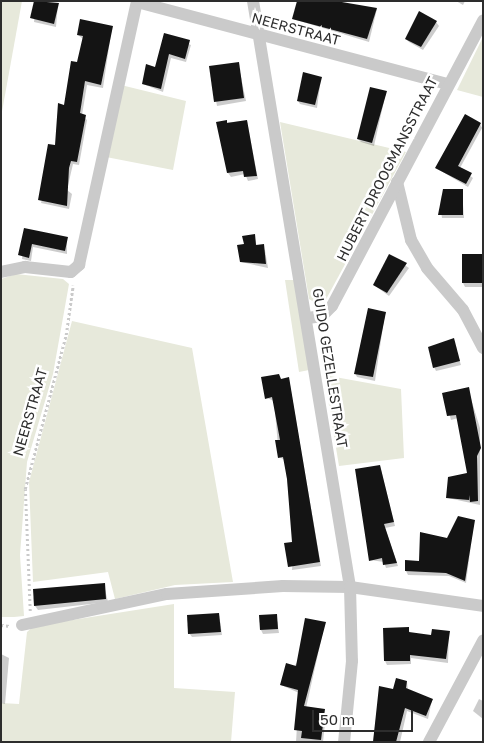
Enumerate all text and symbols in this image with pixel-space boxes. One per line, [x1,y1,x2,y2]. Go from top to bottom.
street label: NEERSTRAAT [250,9,342,49]
street label: HUBERT DROOGMANSSTRAAT [333,74,441,264]
street label: GUIDO GEZELLESTRAAT [309,287,351,449]
street label: NEERSTRAAT [9,366,51,458]
scale bar [314,700,415,732]
text: 50 m [320,710,355,728]

